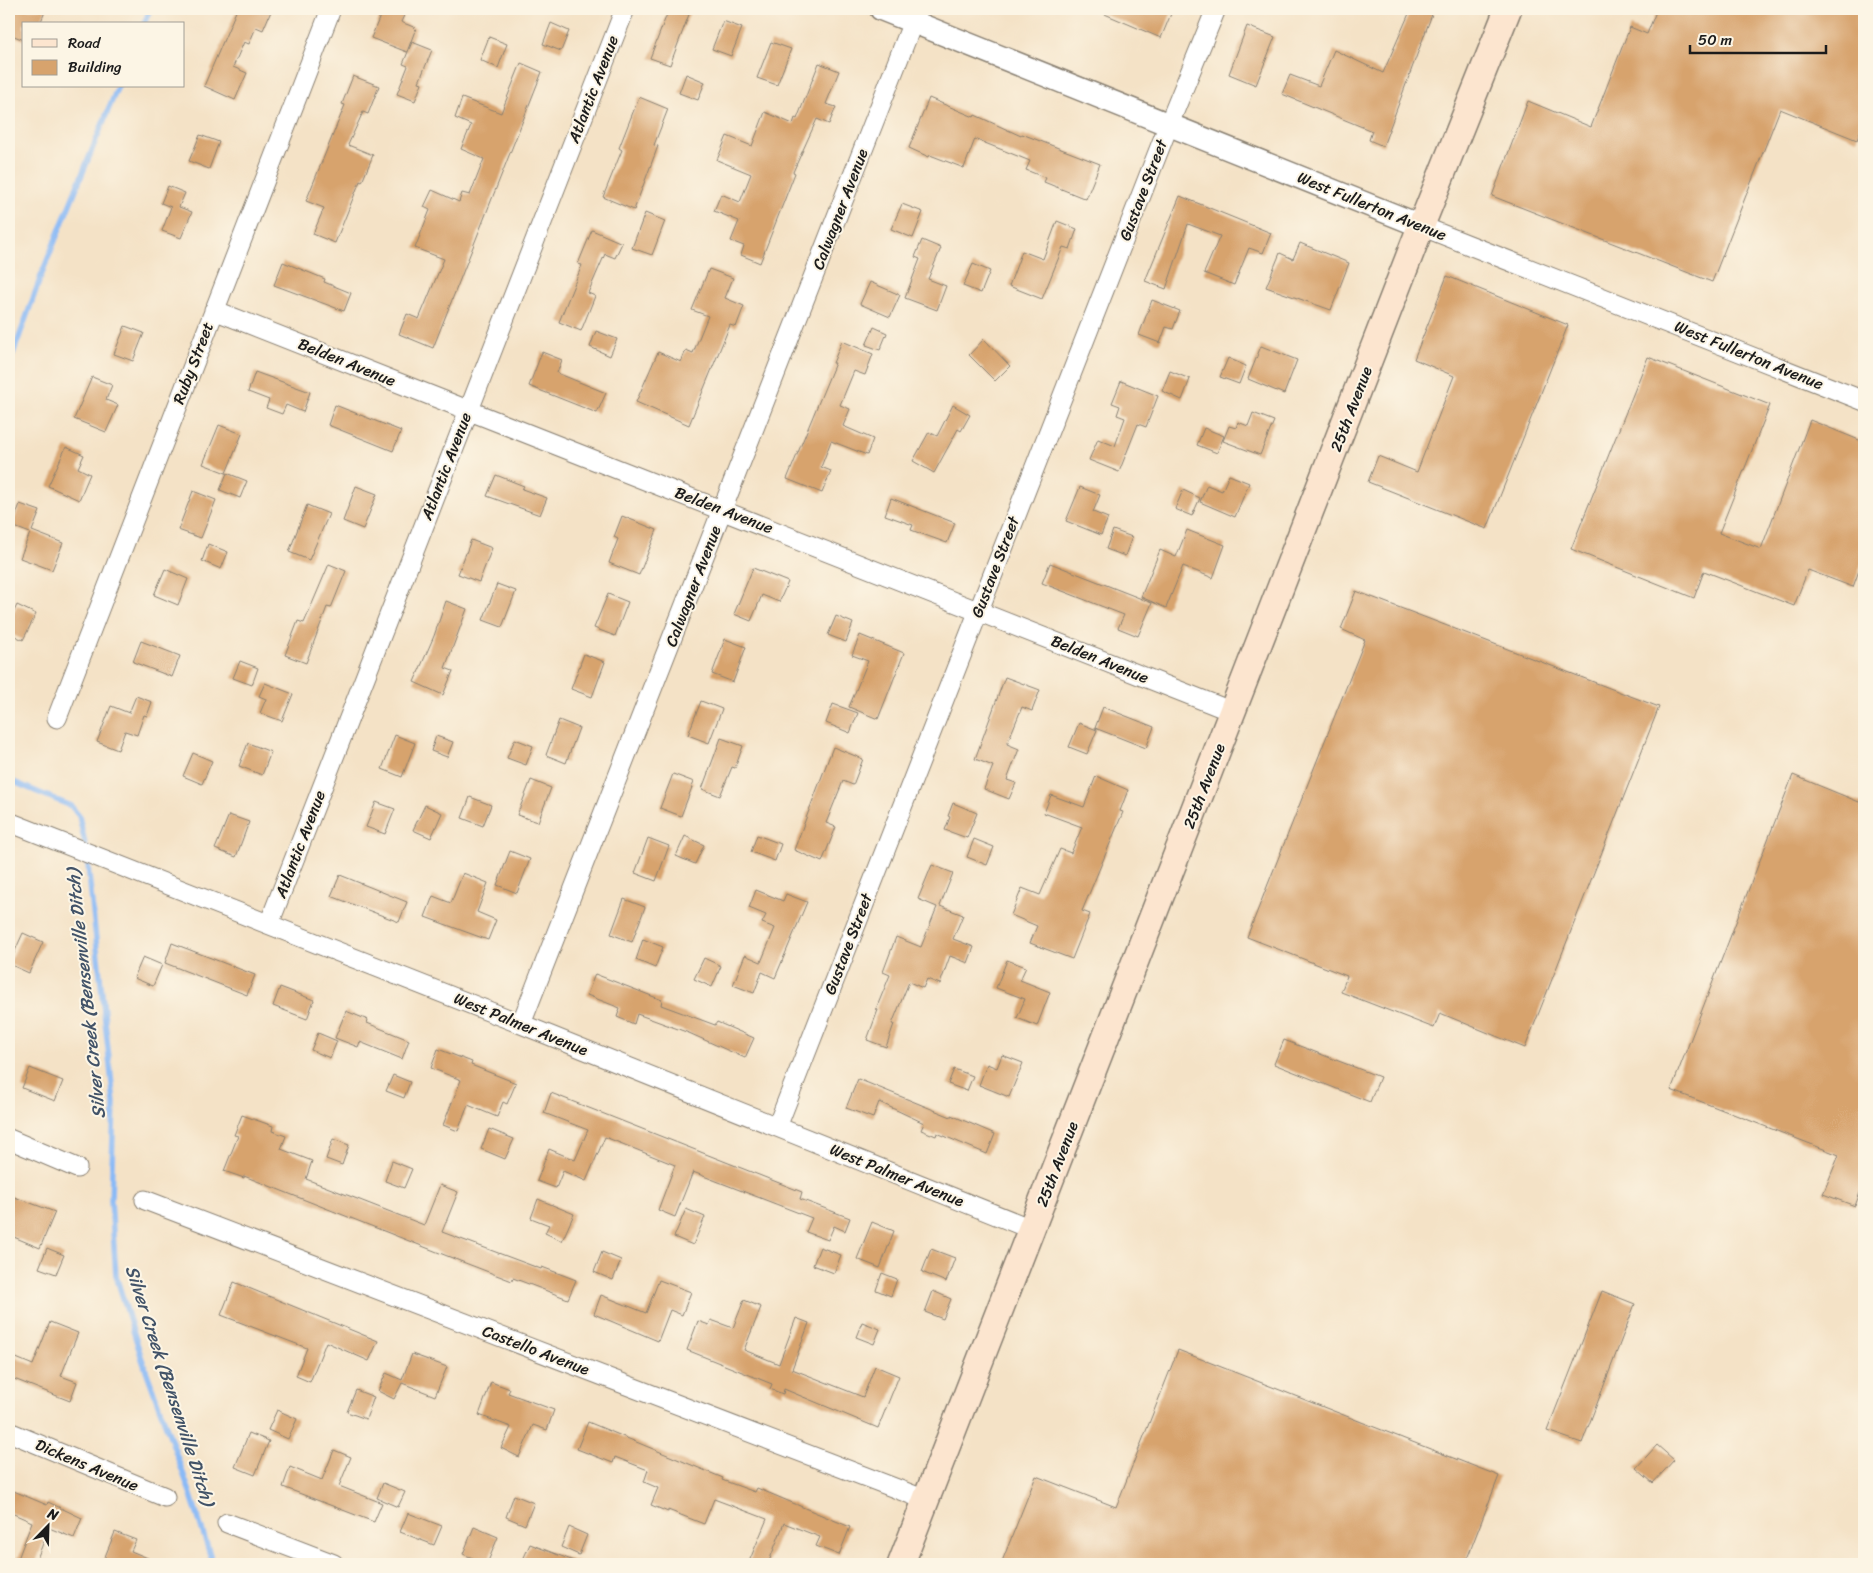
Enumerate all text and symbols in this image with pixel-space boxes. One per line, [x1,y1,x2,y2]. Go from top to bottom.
legend [22,22,185,88]
scale bar [1690,22,1827,54]
text: 50 m [1698,27,1733,53]
text: Road [68,30,101,56]
street label: Atlantic Avenue [559,31,627,148]
text: Building [68,54,122,80]
street label: Gustave Street [1110,134,1176,245]
street label: Calwagner Avenue [804,144,877,274]
street label: West Fullerton Avenue [1293,163,1451,249]
street label: West Fullerton Avenue [1670,312,1828,398]
street label: Ruby Street [164,318,222,408]
street label: Belden Avenue [294,329,400,395]
street label: 25th Avenue [1321,362,1381,456]
street label: Atlantic Avenue [412,408,480,525]
street label: Belden Avenue [671,478,777,542]
street label: Gustave Street [962,511,1028,622]
street label: Calwagner Avenue [657,521,730,651]
street label: Belden Avenue [1047,626,1153,692]
street label: 25th Avenue [1174,739,1234,833]
street label: Atlantic Avenue [266,786,334,903]
water label: Silver Creek (Bensenville Ditch) [57,864,115,1120]
street label: Gustave Street [815,888,881,999]
street label: West Palmer Avenue [449,984,593,1064]
street label: 25th Avenue [1027,1117,1087,1211]
street label: West Palmer Avenue [825,1135,969,1215]
water label: Silver Creek (Bensenville Ditch) [116,1261,225,1513]
street label: Castello Avenue [478,1316,594,1384]
street label: Dickens Avenue [31,1430,143,1500]
north arrow [22,1500,72,1550]
text: N [43,1501,63,1528]

